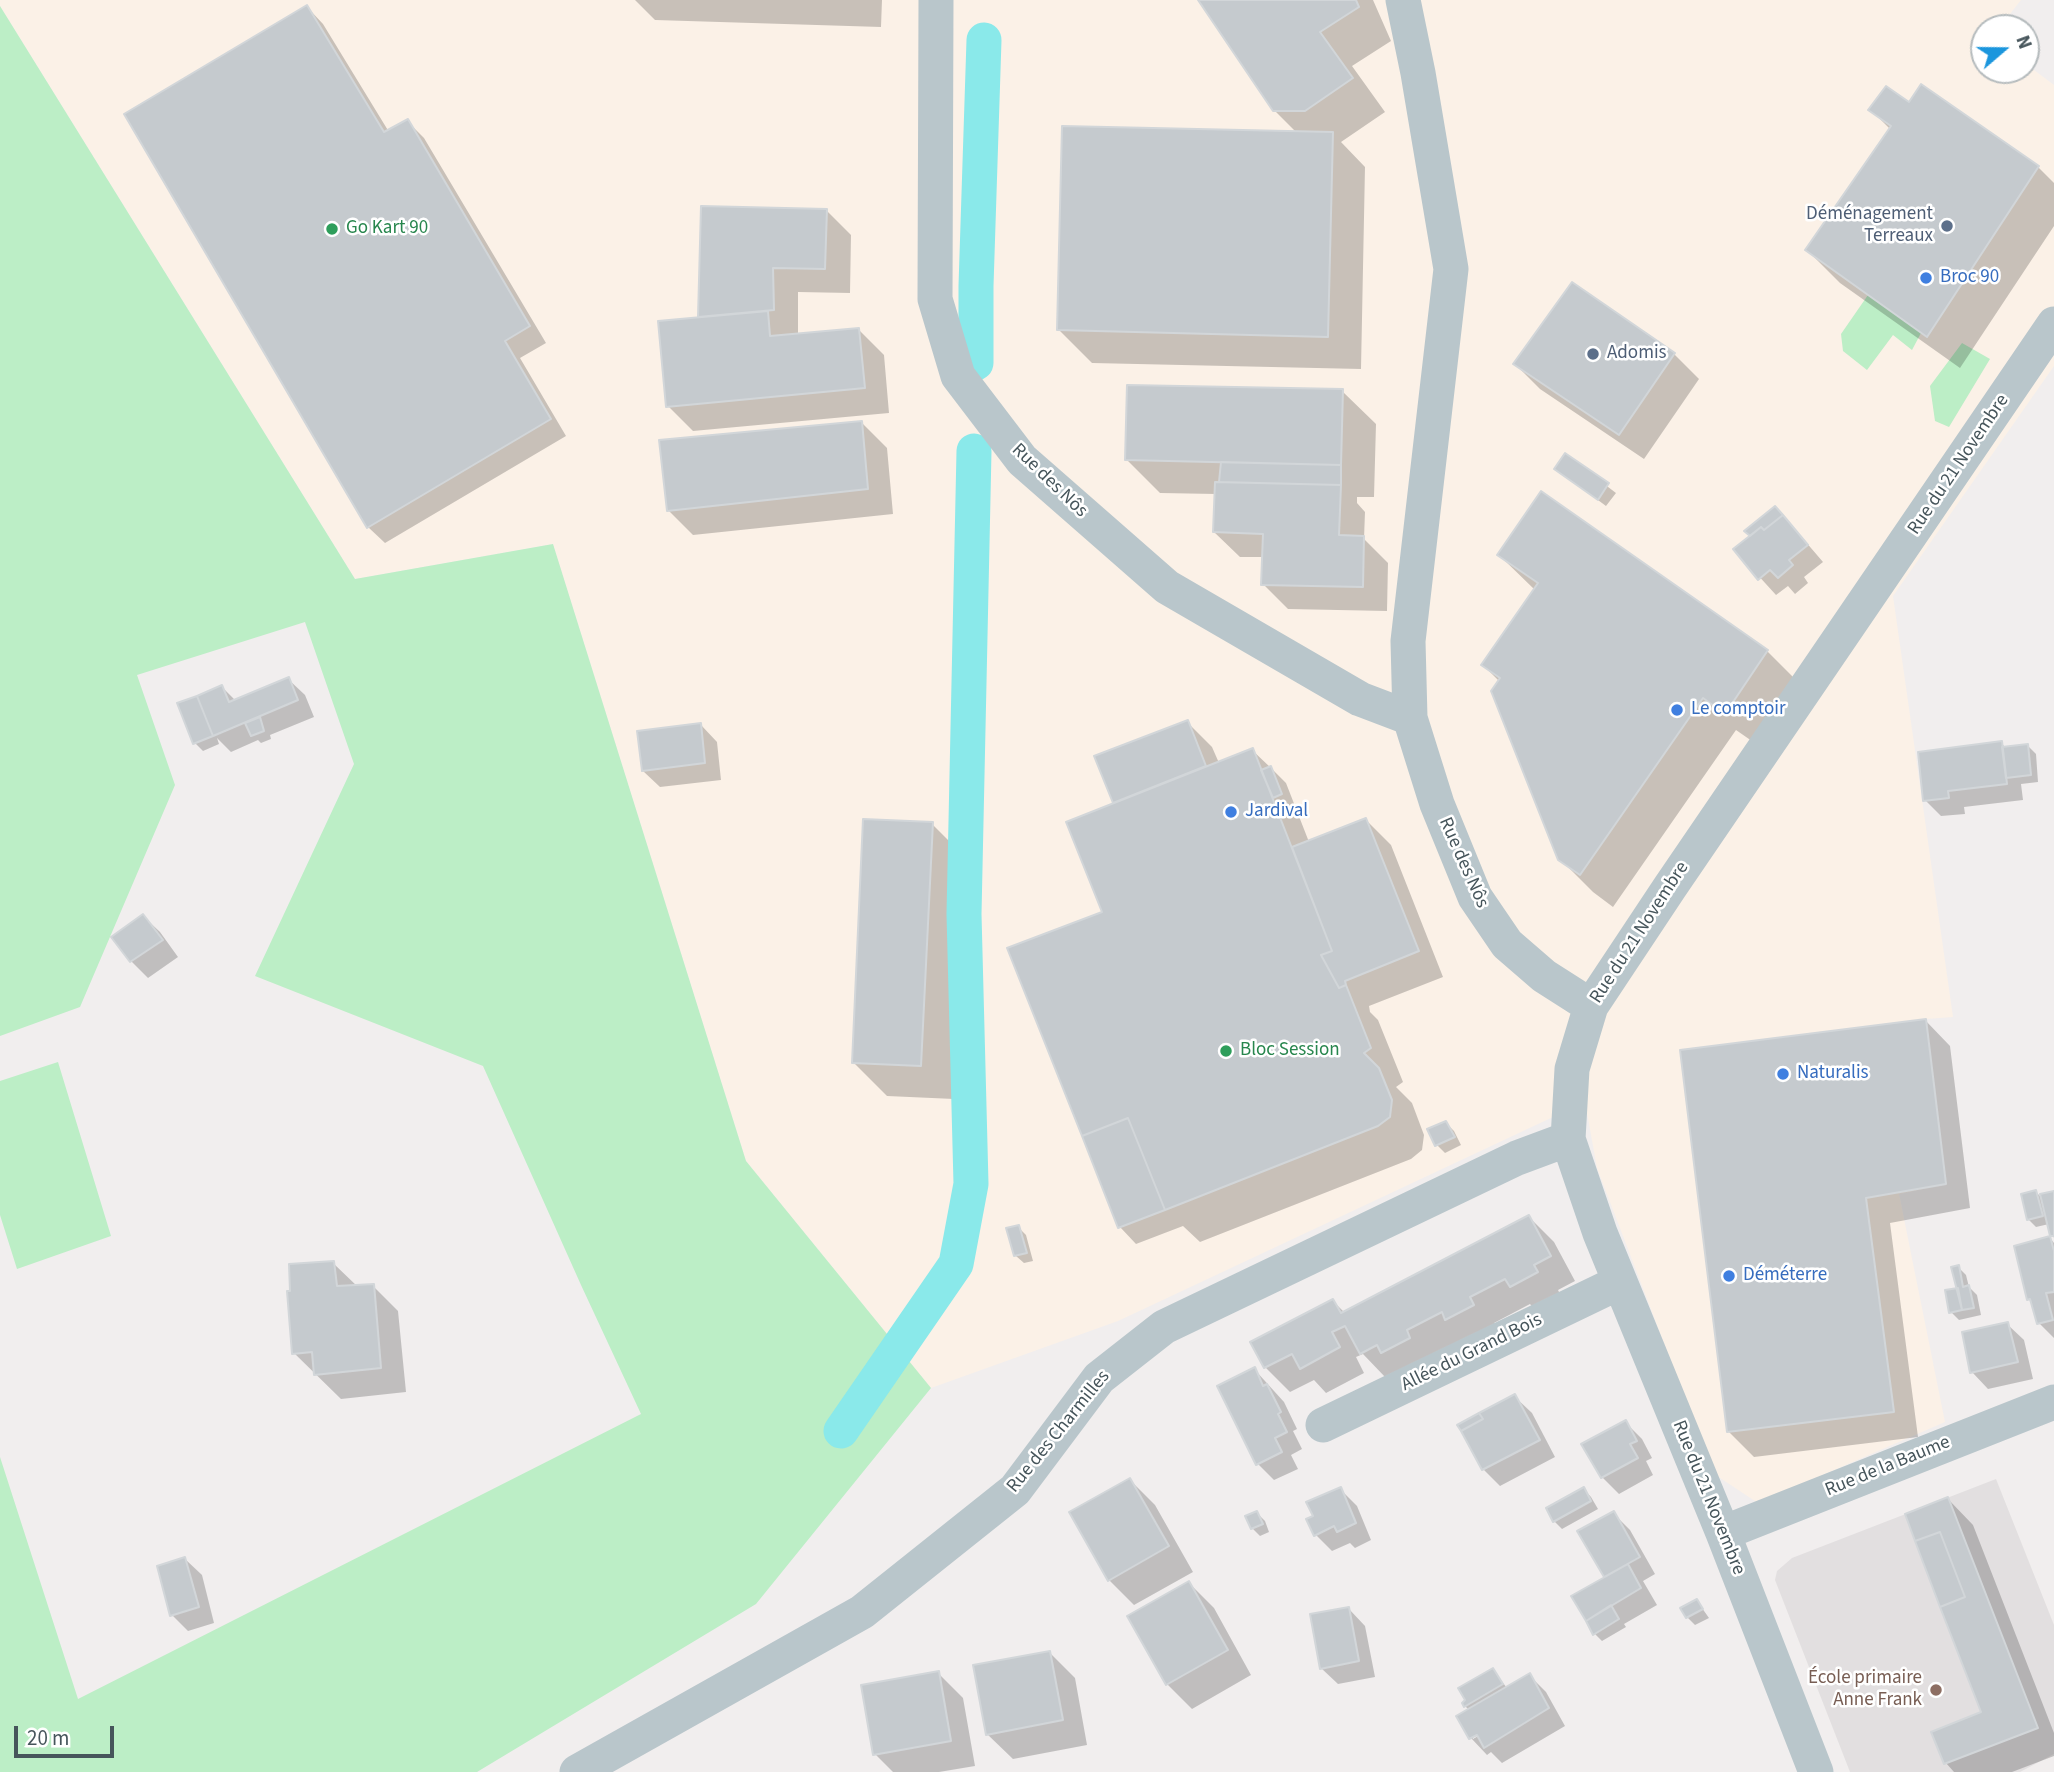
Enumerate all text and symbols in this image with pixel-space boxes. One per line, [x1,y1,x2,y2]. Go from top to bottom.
north arrow [1970,14,2040,84]
text: N [2008,32,2038,53]
place label: Déménagement Terreaux [1806,204,1933,248]
place label: Go Kart 90 [346,218,428,240]
marker: Déménagement Terreaux [1939,218,1955,234]
marker: Go Kart 90 [324,221,340,237]
place label: Broc 90 [1940,267,1999,289]
marker: Broc 90 [1918,270,1934,286]
place label: Adomis [1607,343,1667,365]
marker: Adomis [1585,346,1601,362]
street label: Rue du 21 Novembre [1904,390,2014,540]
street label: Rue des Nôs [1006,439,1092,523]
place label: Le comptoir [1691,699,1785,721]
marker: Le comptoir [1669,702,1685,718]
place label: Jardival [1245,801,1308,823]
marker: Jardival [1223,804,1239,820]
street label: Rue des Nôs [1433,814,1493,912]
street label: Rue du 21 Novembre [1586,858,1694,1008]
place label: Bloc Session [1240,1040,1340,1062]
marker: Bloc Session [1218,1043,1234,1059]
place label: Naturalis [1797,1063,1869,1085]
marker: Naturalis [1775,1066,1791,1082]
place label: Déméterre [1743,1265,1827,1287]
marker: Déméterre [1721,1268,1737,1284]
street label: Allée du Grand Bois [1398,1309,1546,1397]
street label: Rue des Charmilles [1003,1366,1115,1498]
street label: Rue du 21 Novembre [1667,1417,1749,1579]
street label: Rue de la Baume [1822,1432,1954,1502]
place label: École primaire Anne Frank [1808,1668,1922,1712]
marker: École primaire Anne Frank [1928,1682,1944,1698]
scale bar [18,1712,117,1756]
text: 20 m [27,1723,69,1753]

